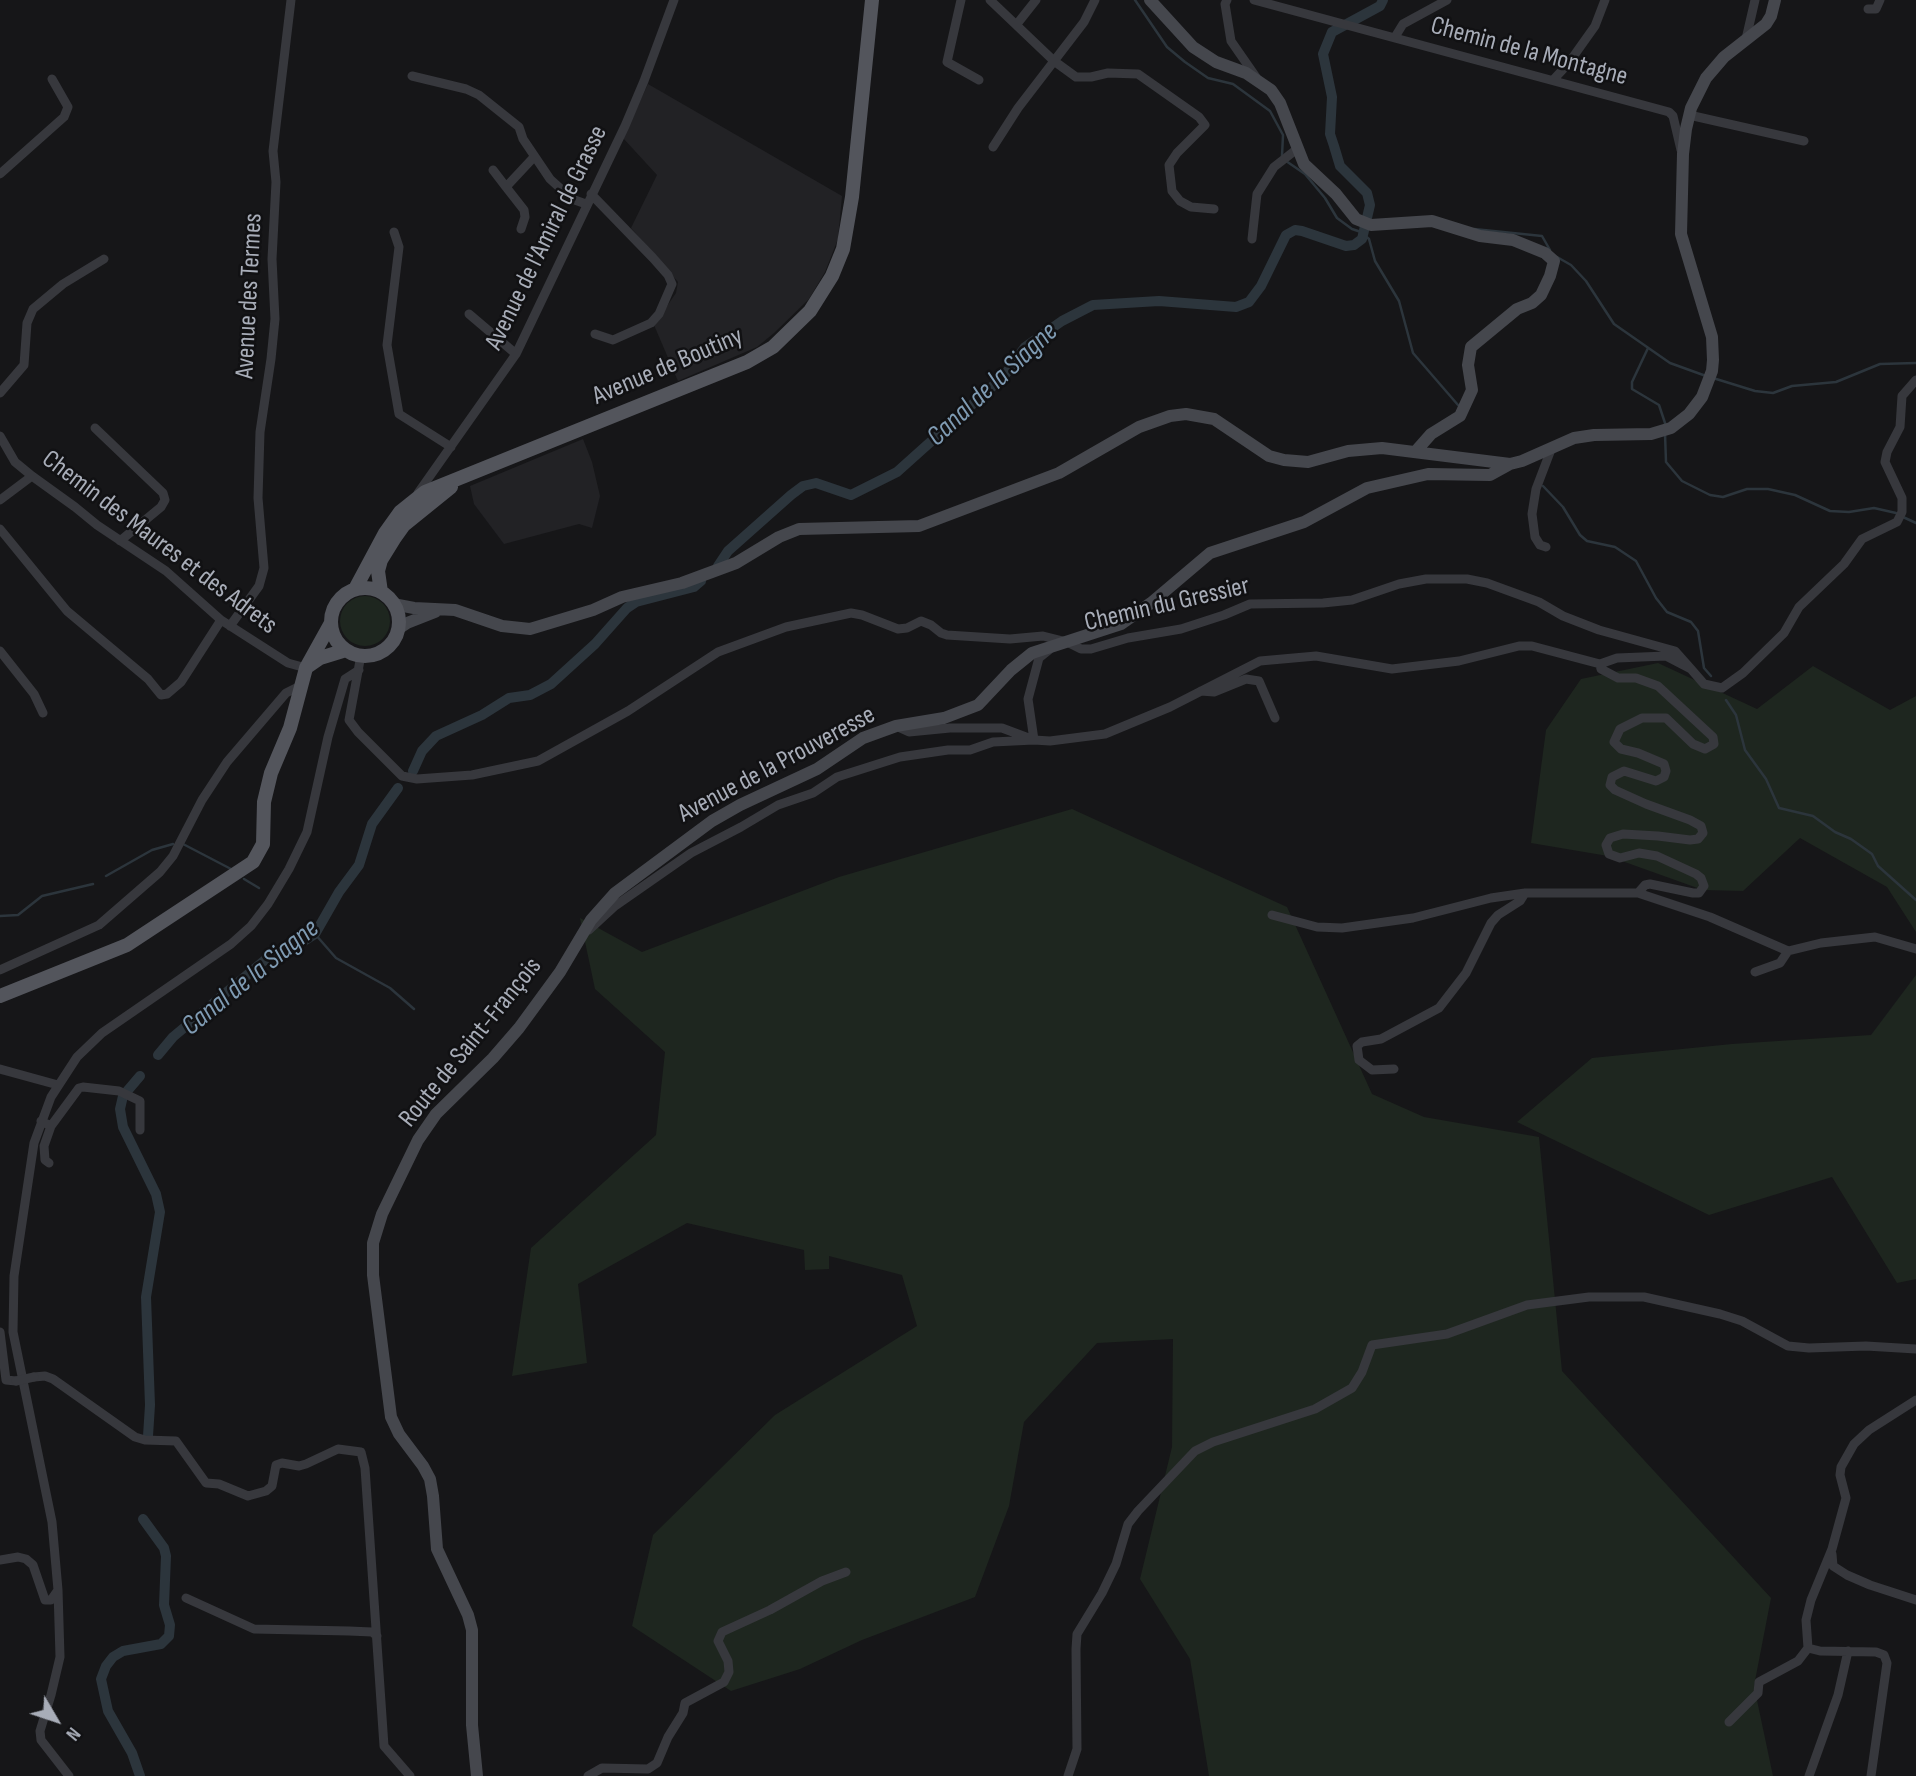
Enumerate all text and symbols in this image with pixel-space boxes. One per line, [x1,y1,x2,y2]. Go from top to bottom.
street label: Chemin de la Montagne [1427,11,1631,93]
street label: Avenue de l'Amiral de Grasse [479,121,615,355]
street label: Avenue des Termes [230,212,270,380]
water label: Canal de la Siagne [921,316,1065,454]
street label: Avenue de Boutiny [588,321,748,413]
street label: Chemin des Maures et des Adrets [35,444,283,642]
street label: Chemin du Gressier [1081,571,1253,639]
street label: Avenue de la Prouveresse [673,700,881,830]
water label: Canal de la Siagne [176,912,326,1044]
street label: Route de Saint-François [393,952,549,1134]
north arrow [21,1685,91,1755]
text: N [61,1722,85,1745]

